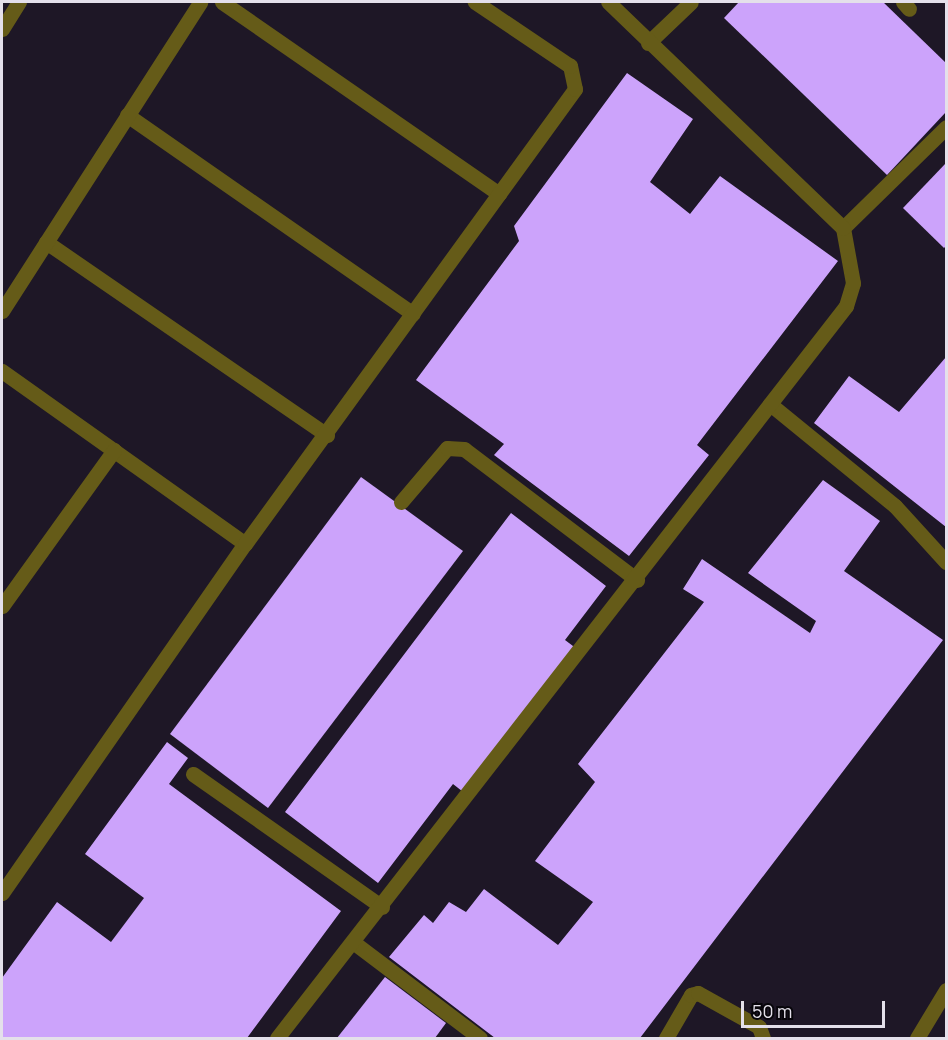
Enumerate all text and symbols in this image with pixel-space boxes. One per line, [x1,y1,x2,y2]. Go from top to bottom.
scale bar [744,989,888,1027]
text: 50 m [752,999,792,1023]

